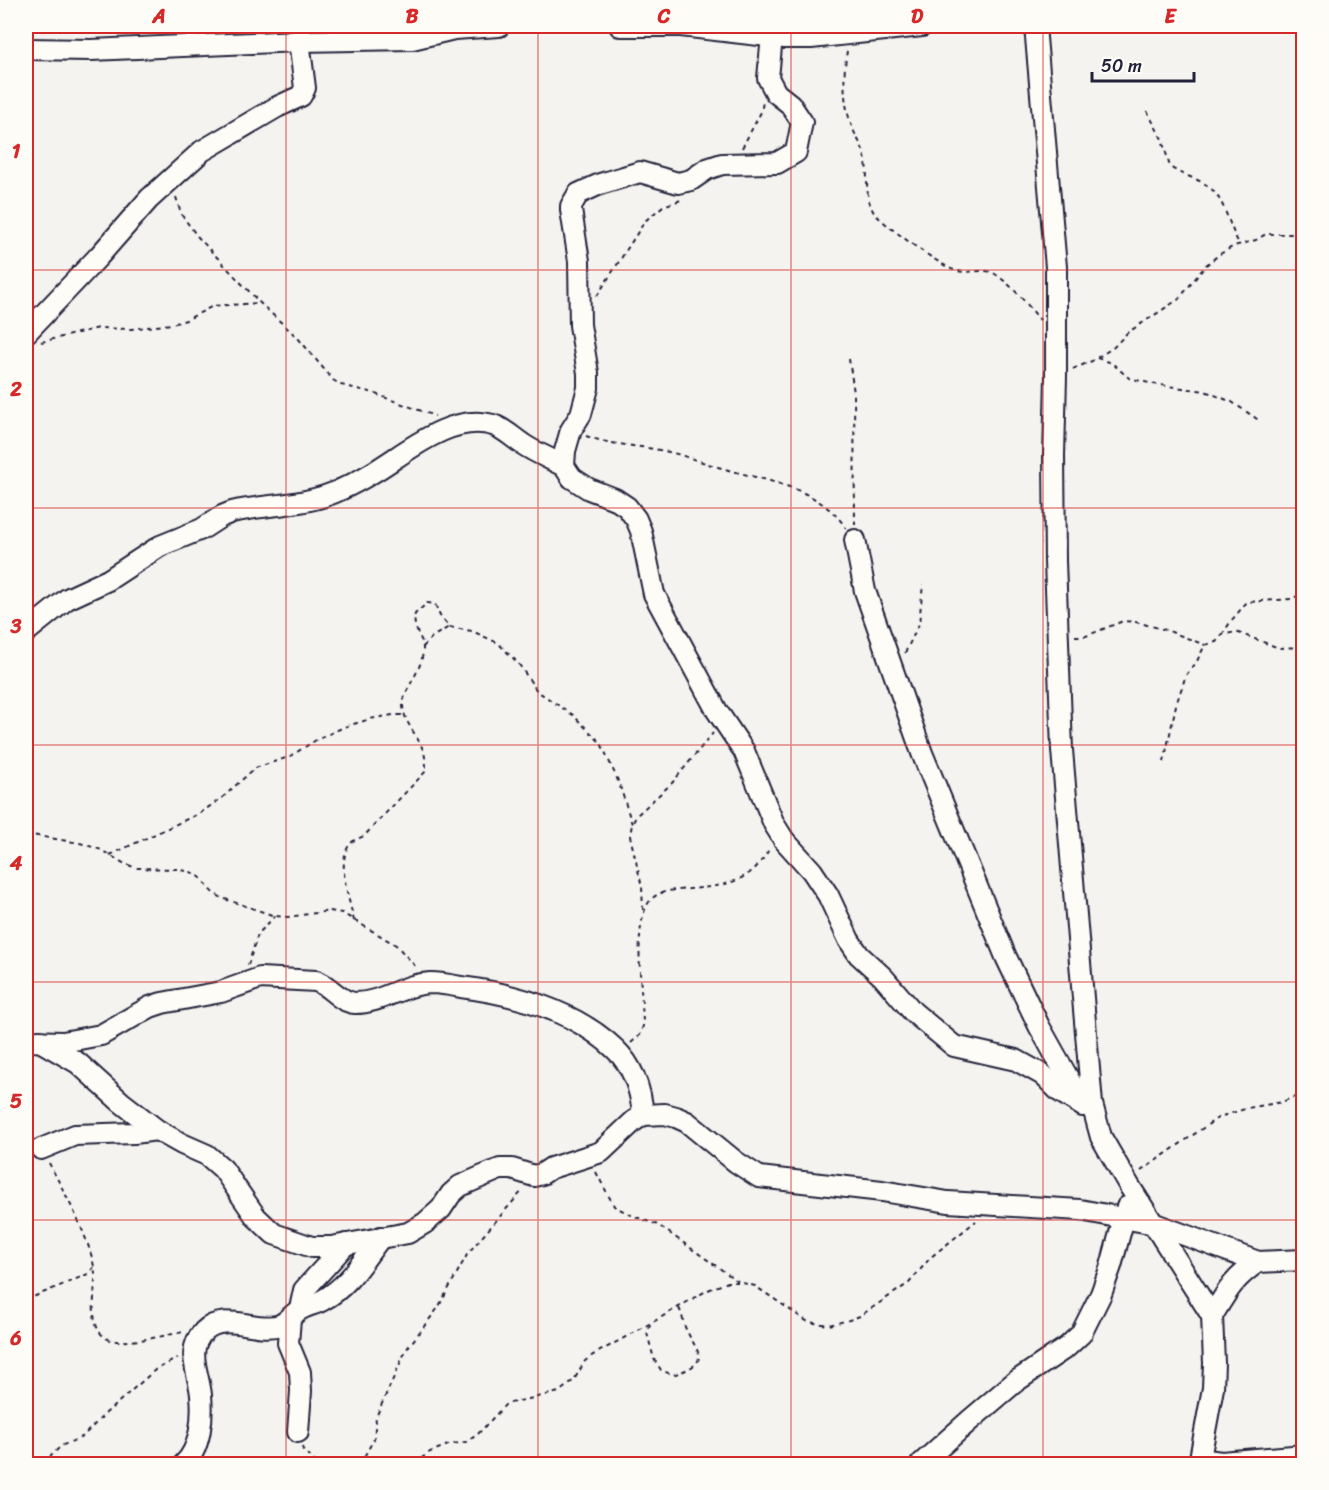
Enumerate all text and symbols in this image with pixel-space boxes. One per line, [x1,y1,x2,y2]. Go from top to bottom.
text: A [151,0,166,34]
text: B [406,0,419,34]
text: C [657,0,671,34]
text: D [911,0,924,34]
text: E [1164,0,1177,34]
scale bar [1092,45,1194,83]
text: 50 m [1101,50,1142,82]
text: 1 [12,134,21,169]
text: 2 [9,372,22,407]
text: 3 [10,609,22,644]
text: 4 [9,846,23,881]
text: 5 [10,1084,22,1119]
text: 6 [9,1321,22,1356]

